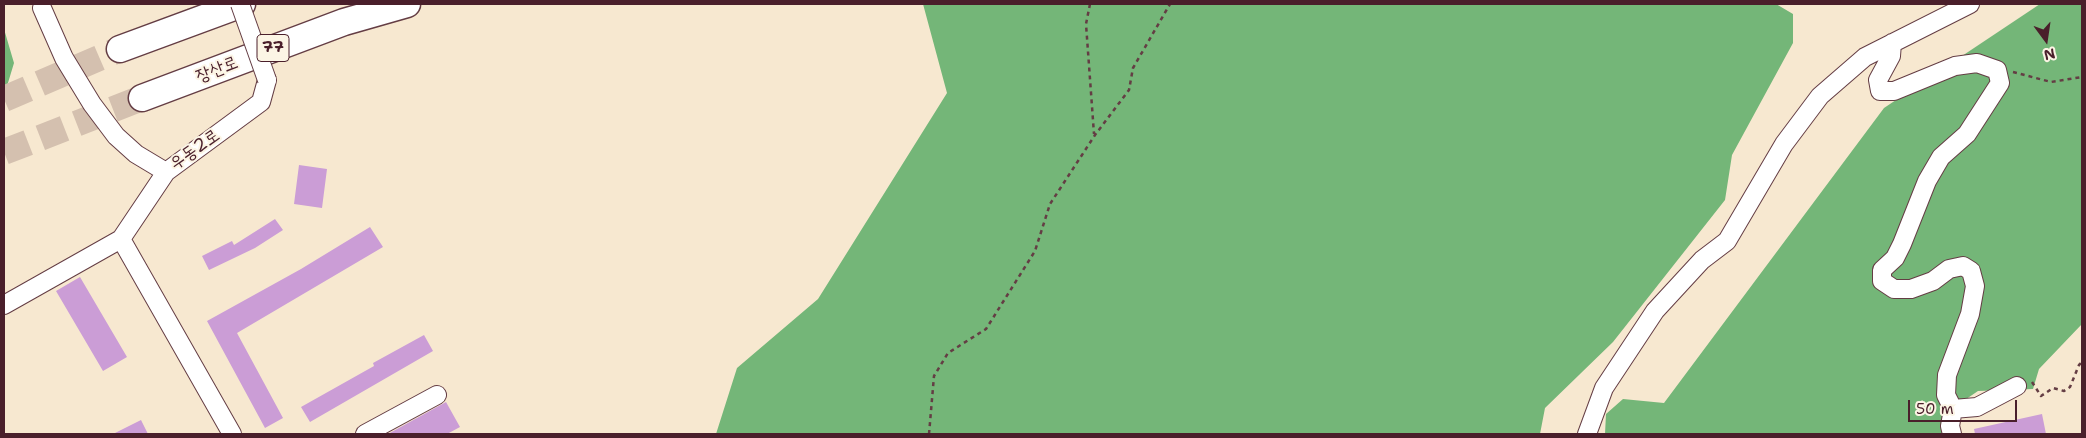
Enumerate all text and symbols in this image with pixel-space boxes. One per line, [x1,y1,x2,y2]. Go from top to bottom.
north arrow [2021,15,2071,65]
road number: 77 [257,34,289,62]
text: N [2042,44,2057,65]
street label: 장산로 [193,52,241,88]
street label: 우동2로 [166,125,224,175]
scale bar [1911,390,2020,422]
text: 50 m [1916,399,1954,419]

